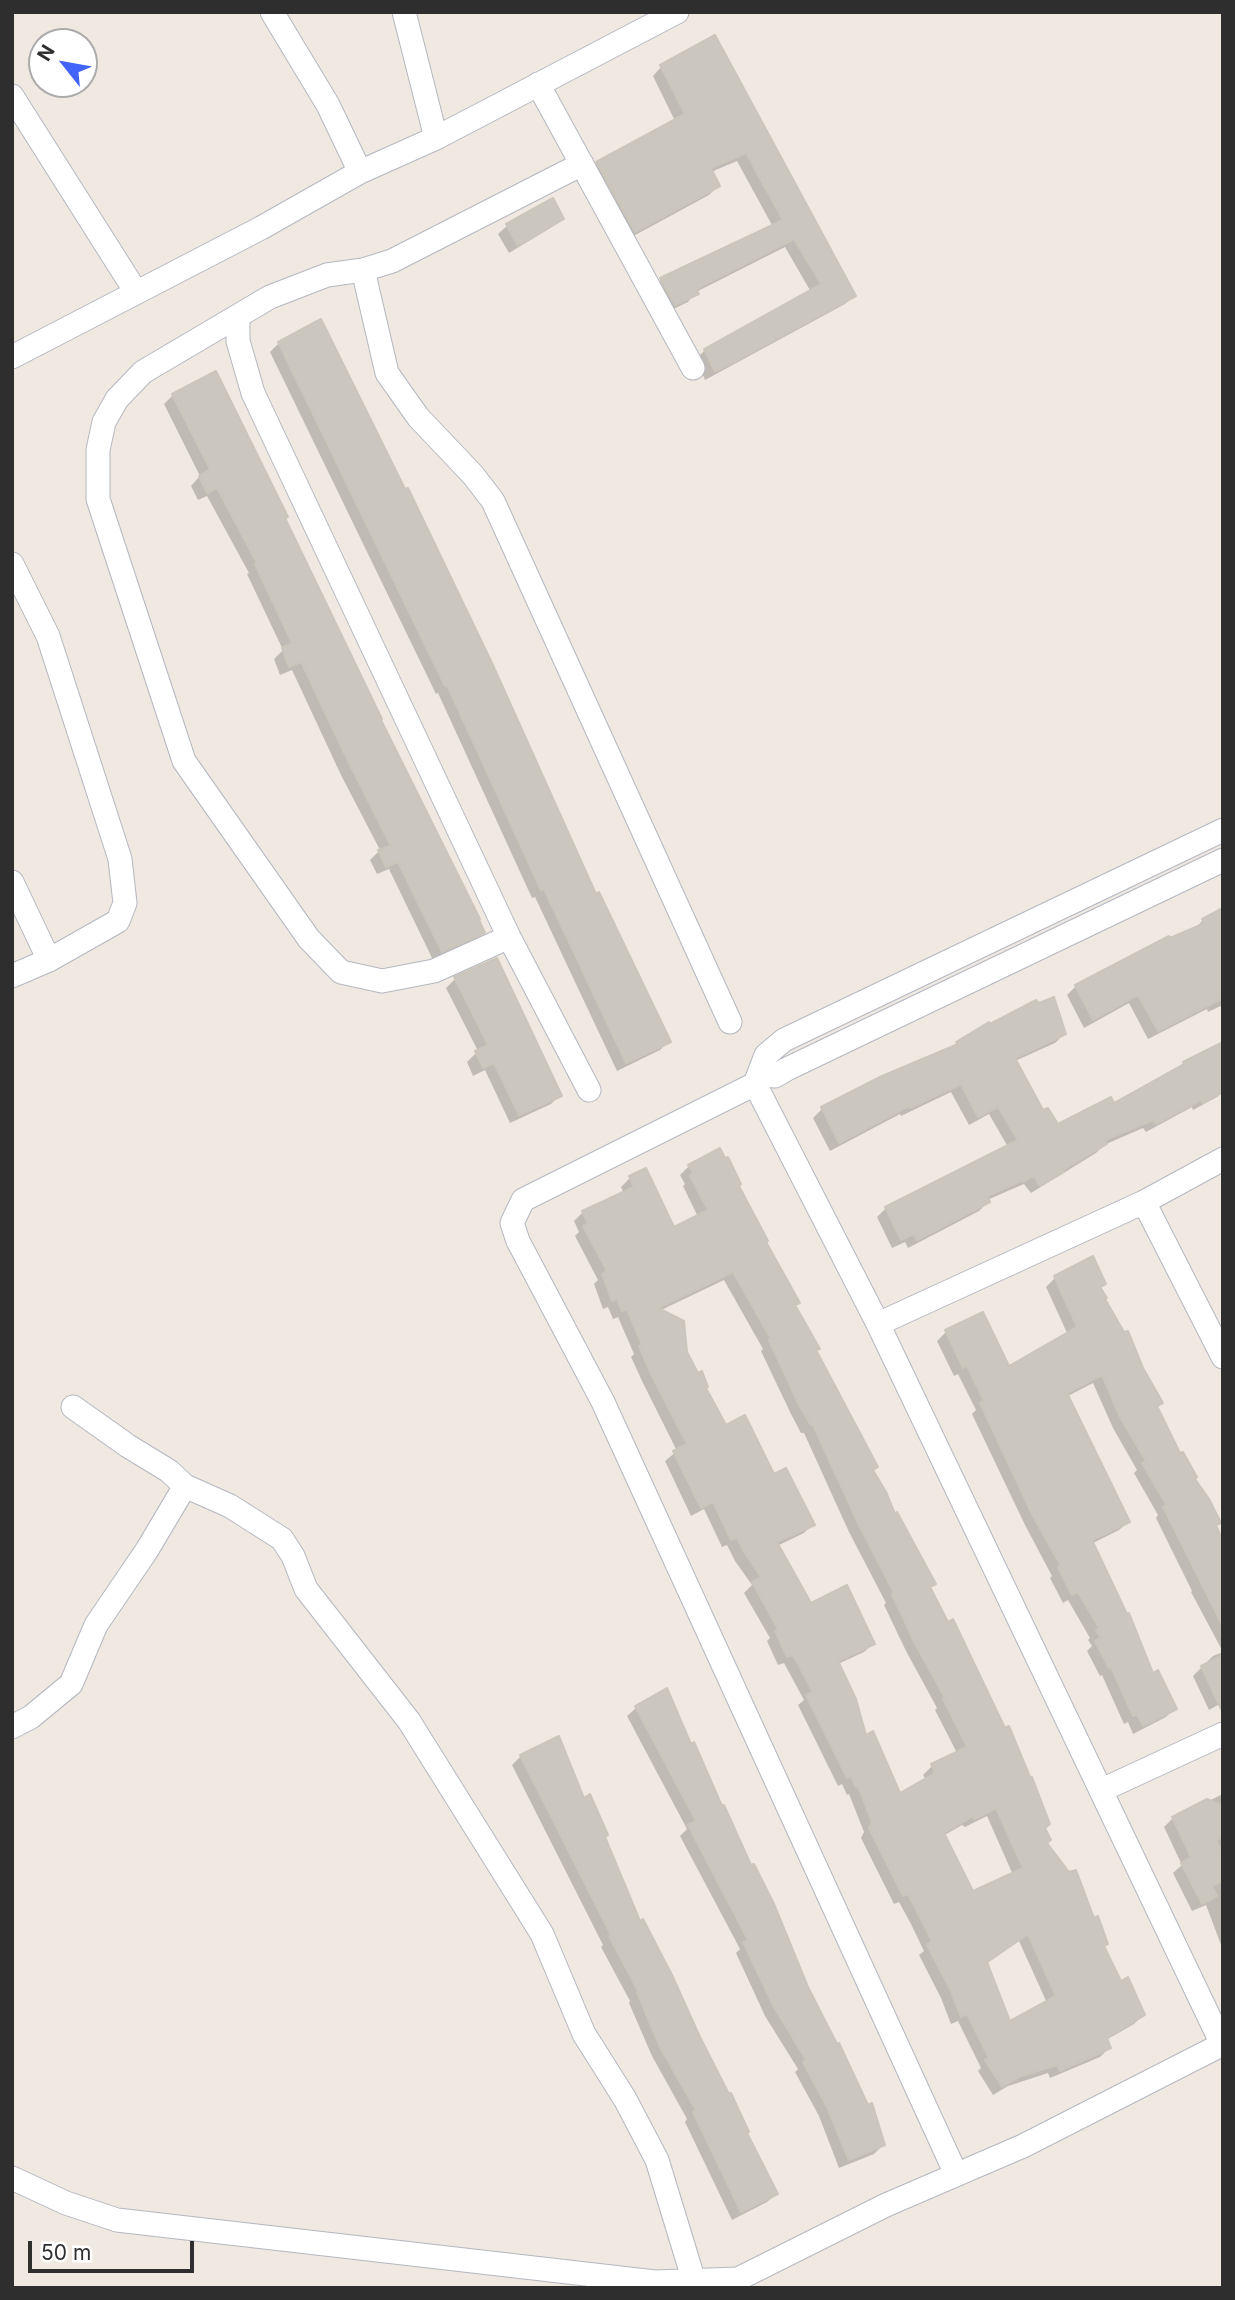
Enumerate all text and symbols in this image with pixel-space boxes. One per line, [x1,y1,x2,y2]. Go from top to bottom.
north arrow [28,28,98,98]
text: N [33,41,60,65]
scale bar [32,2226,198,2270]
text: 50 m [41,2240,91,2265]

